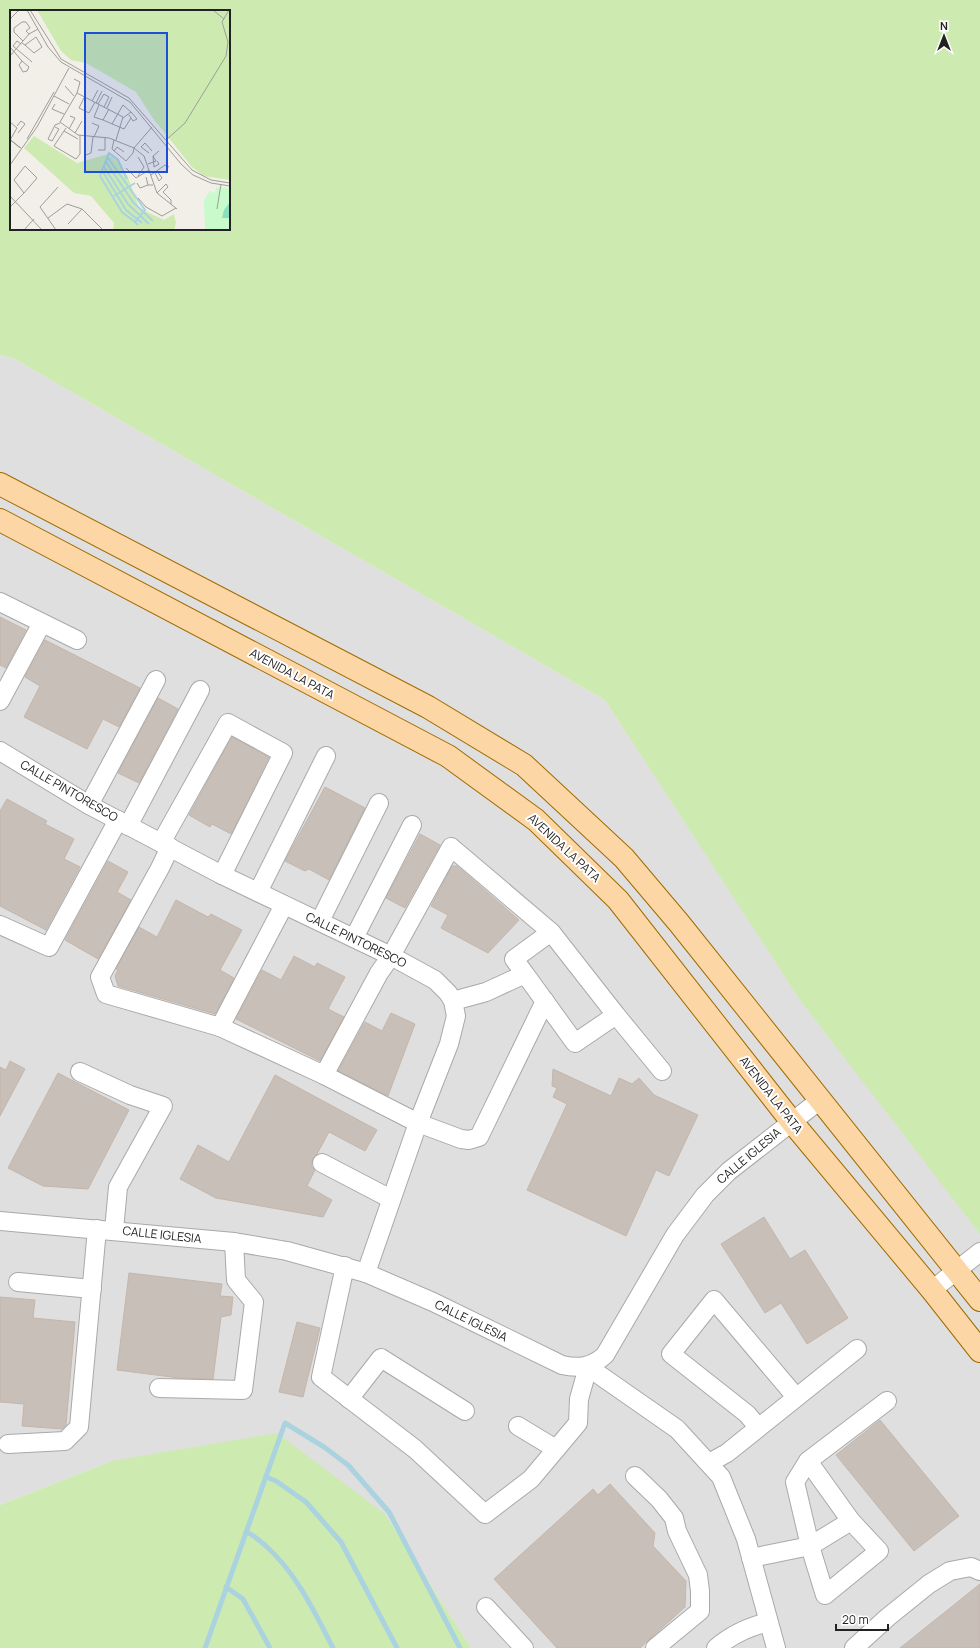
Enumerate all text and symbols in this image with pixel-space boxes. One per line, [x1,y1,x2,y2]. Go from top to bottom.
inset map [10,10,230,230]
north arrow [924,16,964,56]
text: N [940,18,948,33]
street label: AVENIDA LA PATA [247,644,338,703]
street label: CALLE PINTORESCO [17,756,122,826]
street label: AVENIDA LA PATA [524,809,605,886]
street label: CALLE PINTORESCO [303,908,410,972]
street label: AVENIDA LA PATA [736,1052,807,1137]
street label: CALLE IGLESIA [713,1123,785,1188]
street label: CALLE IGLESIA [122,1222,203,1247]
street label: CALLE IGLESIA [432,1296,511,1346]
scale bar [836,1606,888,1632]
text: 20 m [842,1611,869,1628]

